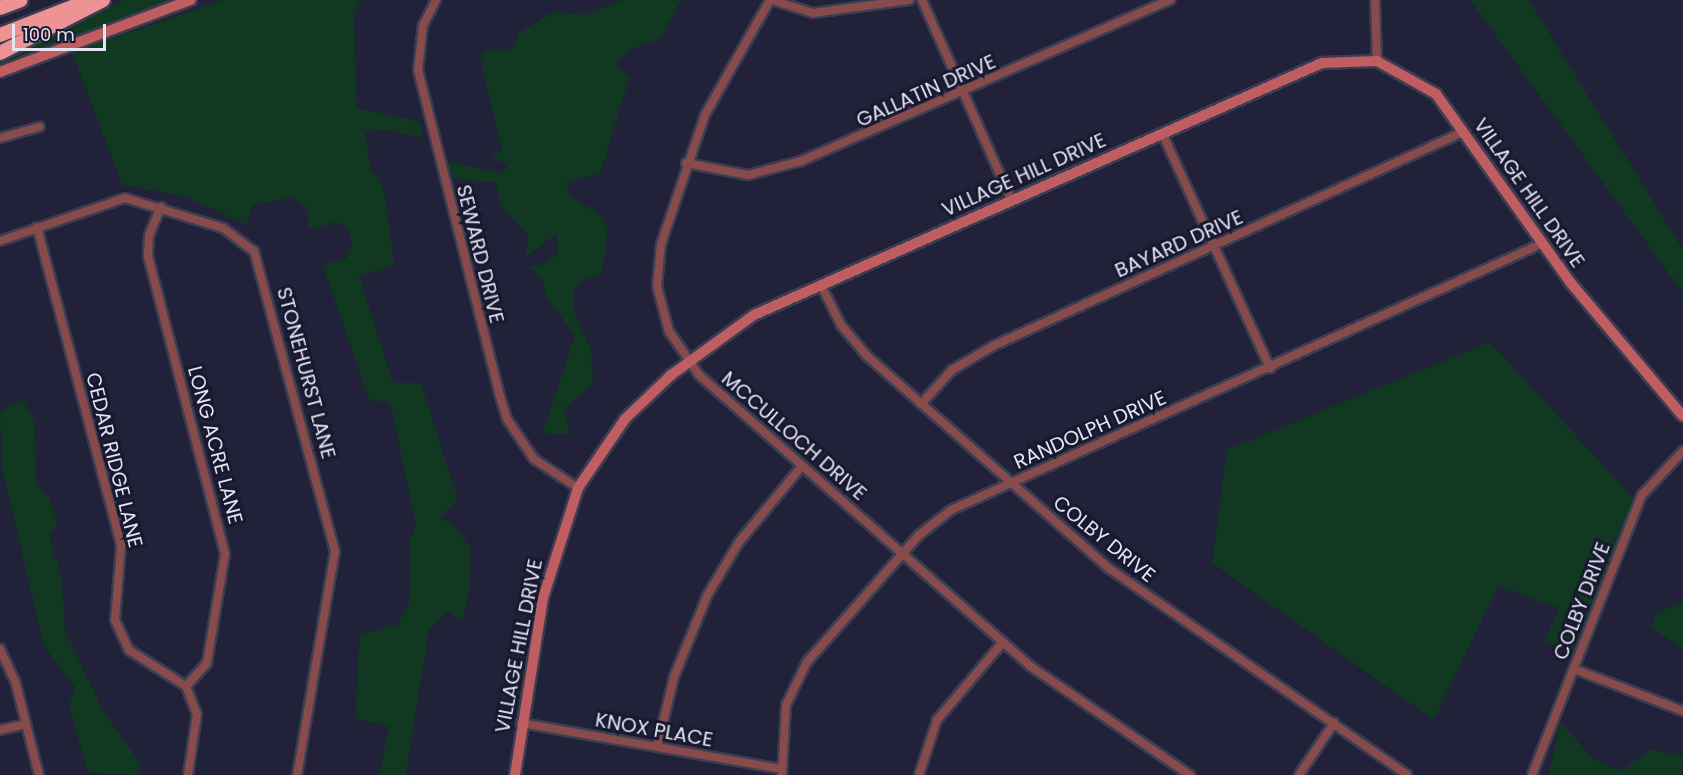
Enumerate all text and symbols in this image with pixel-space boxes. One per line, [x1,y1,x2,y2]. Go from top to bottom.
scale bar [15,12,110,50]
text: 100 m [23,22,75,47]
street label: GALLATIN DRIVE [853,50,999,132]
street label: VILLAGE HILL DRIVE [1468,114,1590,272]
street label: VILLAGE HILL DRIVE [938,128,1110,222]
street label: SEWARD DRIVE [451,182,509,326]
street label: BAYARD DRIVE [1111,205,1247,283]
street label: STONEHURST LANE [272,285,340,461]
street label: LONG ACRE LANE [182,363,248,527]
street label: MCCULLOCH DRIVE [717,367,871,505]
street label: CEDAR RIDGE LANE [81,370,147,550]
street label: RANDOLPH DRIVE [1010,386,1170,474]
street label: COLBY DRIVE [1048,491,1160,587]
street label: COLBY DRIVE [1549,539,1615,663]
street label: VILLAGE HILL DRIVE [490,557,548,735]
street label: KNOX PLACE [593,708,715,752]

